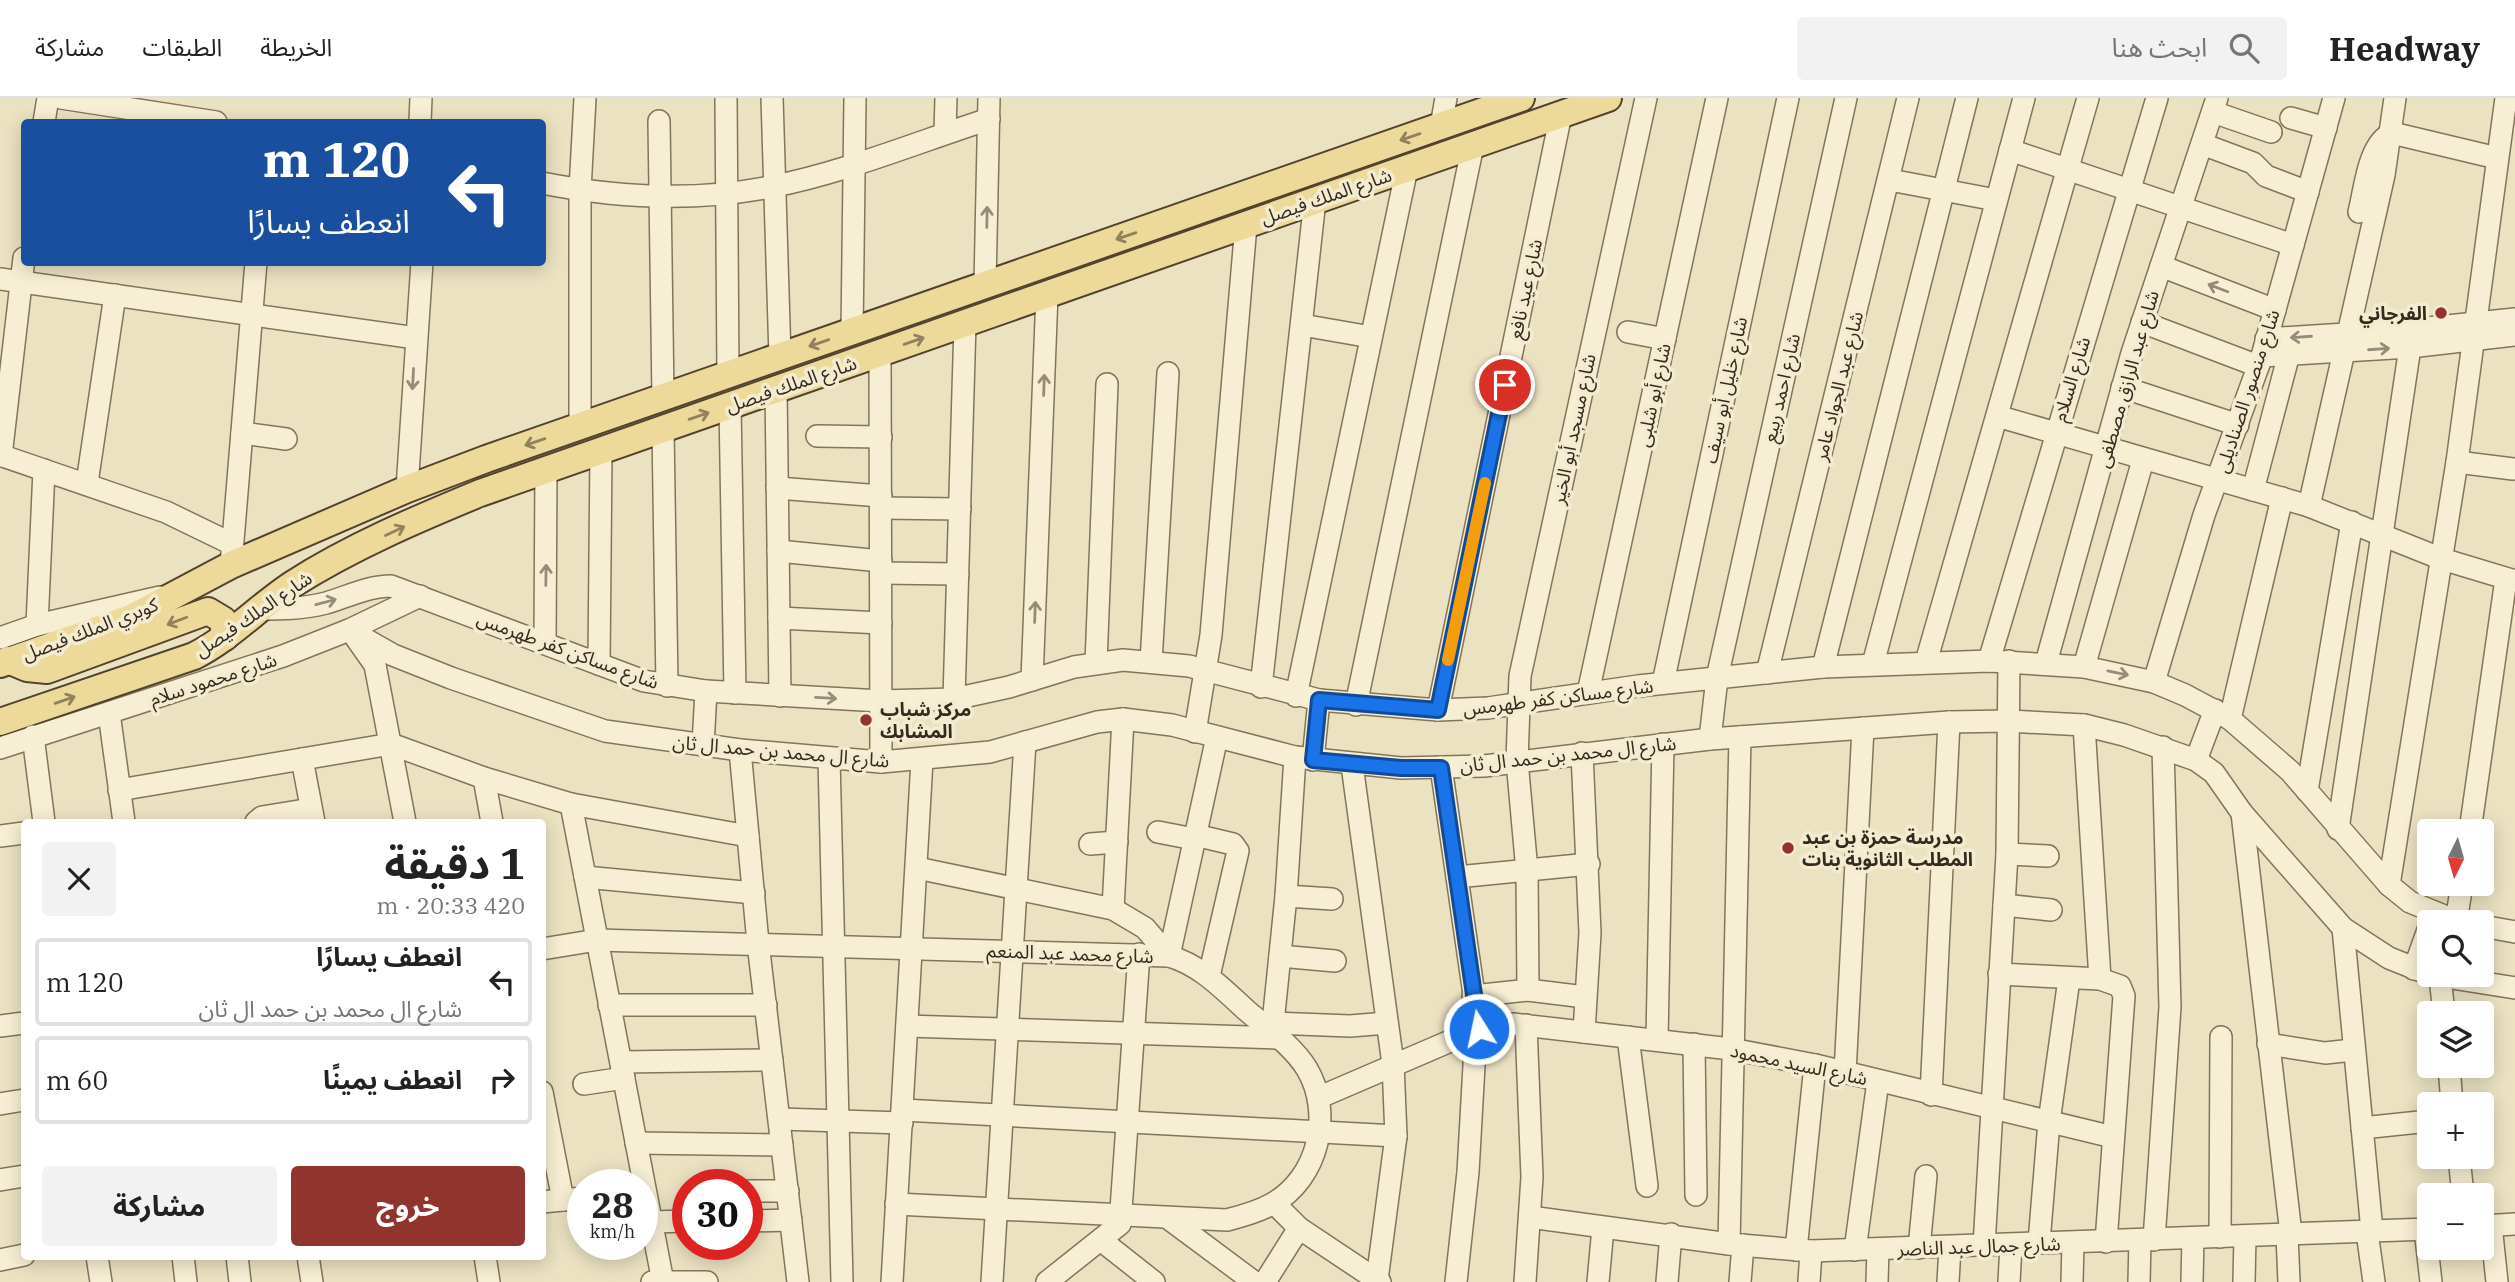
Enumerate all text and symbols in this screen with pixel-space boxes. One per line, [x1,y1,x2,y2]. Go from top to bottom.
search box [1797,17,2287,80]
text: Headway [2329,27,2480,70]
icon: search [2225,29,2263,67]
text: ابحث هنا [2112,30,2207,64]
text: مشاركة [35,31,104,63]
text: الطبقات [142,31,222,63]
text: الخريطة [260,31,332,63]
text: 120 m [263,127,410,190]
one-way arrow [1400,132,1422,144]
icon: left [434,147,525,238]
street label: شارع الملك فيصل [1257,162,1395,232]
text: انعطف يسارًا [247,200,410,242]
one-way arrow [980,206,993,229]
one-way arrow [1116,231,1138,243]
street label: شارع عيد نافع [1503,237,1550,342]
one-way arrow [2207,280,2229,293]
street label: شارع عبد الرازق مصطفى [2090,288,2166,471]
place label: الفرجاني [2359,301,2427,328]
marker: الفرجاني [2433,305,2449,321]
street label: شارع منصور الصناديلى [2209,306,2287,476]
street label: شارع عبد الجواد عامر [1808,309,1870,465]
street label: شارع خليل أبو سيف [1698,314,1754,466]
one-way arrow [2289,330,2312,343]
street label: شارع احمد ربيع [1757,331,1808,446]
one-way arrow [902,334,924,346]
street label: شارع السلام [2047,334,2098,425]
one-way arrow [808,338,830,350]
street label: شارع أبو شلبى [1630,341,1678,450]
one-way arrow [2367,342,2390,355]
street label: شارع الملك فيصل [722,350,860,420]
street label: شارع مسجد أبو الخير [1545,352,1603,508]
pin [1475,355,1535,415]
icon: arrive [1486,366,1524,404]
one-way arrow [407,368,420,391]
one-way arrow [1037,374,1050,397]
one-way arrow [688,409,710,421]
one-way arrow [524,437,546,449]
one-way arrow [384,523,405,537]
one-way arrow [539,564,552,587]
street label: شارع الملك فيصل [190,566,318,664]
street label: كوبري الملك فيصل [19,592,164,669]
one-way arrow [314,595,337,608]
one-way arrow [1028,601,1041,624]
street label: شارع مساكن كفر طهرمس [473,606,662,696]
one-way arrow [167,616,189,629]
street label: شارع محمود سلام [146,647,281,714]
one-way arrow [2106,667,2129,681]
street label: شارع مساكن كفر طهرمس [1461,673,1655,723]
one-way arrow [815,692,837,705]
one-way arrow [53,693,75,705]
place label: مركز شباب المشابك [880,697,971,743]
marker: مركز شباب المشابك [858,712,874,728]
street label: شارع ال محمد بن حمد ال ثان [671,730,890,774]
street label: شارع ال محمد بن حمد ال ثان [1459,731,1678,779]
north arrow [2417,819,2494,896]
map controls [2417,819,2494,1260]
place label: مدرسة حمزة بن عبد المطلب الثانوية بنات [1802,825,1973,871]
text: 1 دقيقة [384,836,525,891]
marker: مدرسة حمزة بن عبد المطلب الثانوية بنات [1780,840,1796,856]
button: close [42,842,116,916]
text: 420 m · 20:33 [376,890,525,920]
button: search [2417,910,2494,987]
street label: شارع محمد عبد المنعم [986,938,1154,971]
text: انعطف يسارًا [316,939,462,973]
icon: left [483,963,521,1001]
text: 120 m [46,965,124,999]
position arrow [1442,992,1516,1066]
text: شارع ال محمد بن حمد ال ثان [199,993,462,1023]
button: layers [2417,1001,2494,1078]
street label: شارع السيد محمود [1728,1038,1870,1092]
icon: right [483,1061,521,1099]
text: انعطف يمينًا [323,1062,462,1096]
text: 60 m [46,1063,108,1097]
button: + [2417,1092,2494,1169]
button: مشاركة [42,1166,277,1246]
button: خروج [291,1166,525,1246]
speed limit sign: 30 [672,1169,763,1260]
text: 28 [591,1182,634,1228]
button: − [2417,1183,2494,1260]
text: km/h [590,1220,635,1243]
street label: شارع جمال عبد الناصر [1896,1231,2061,1263]

